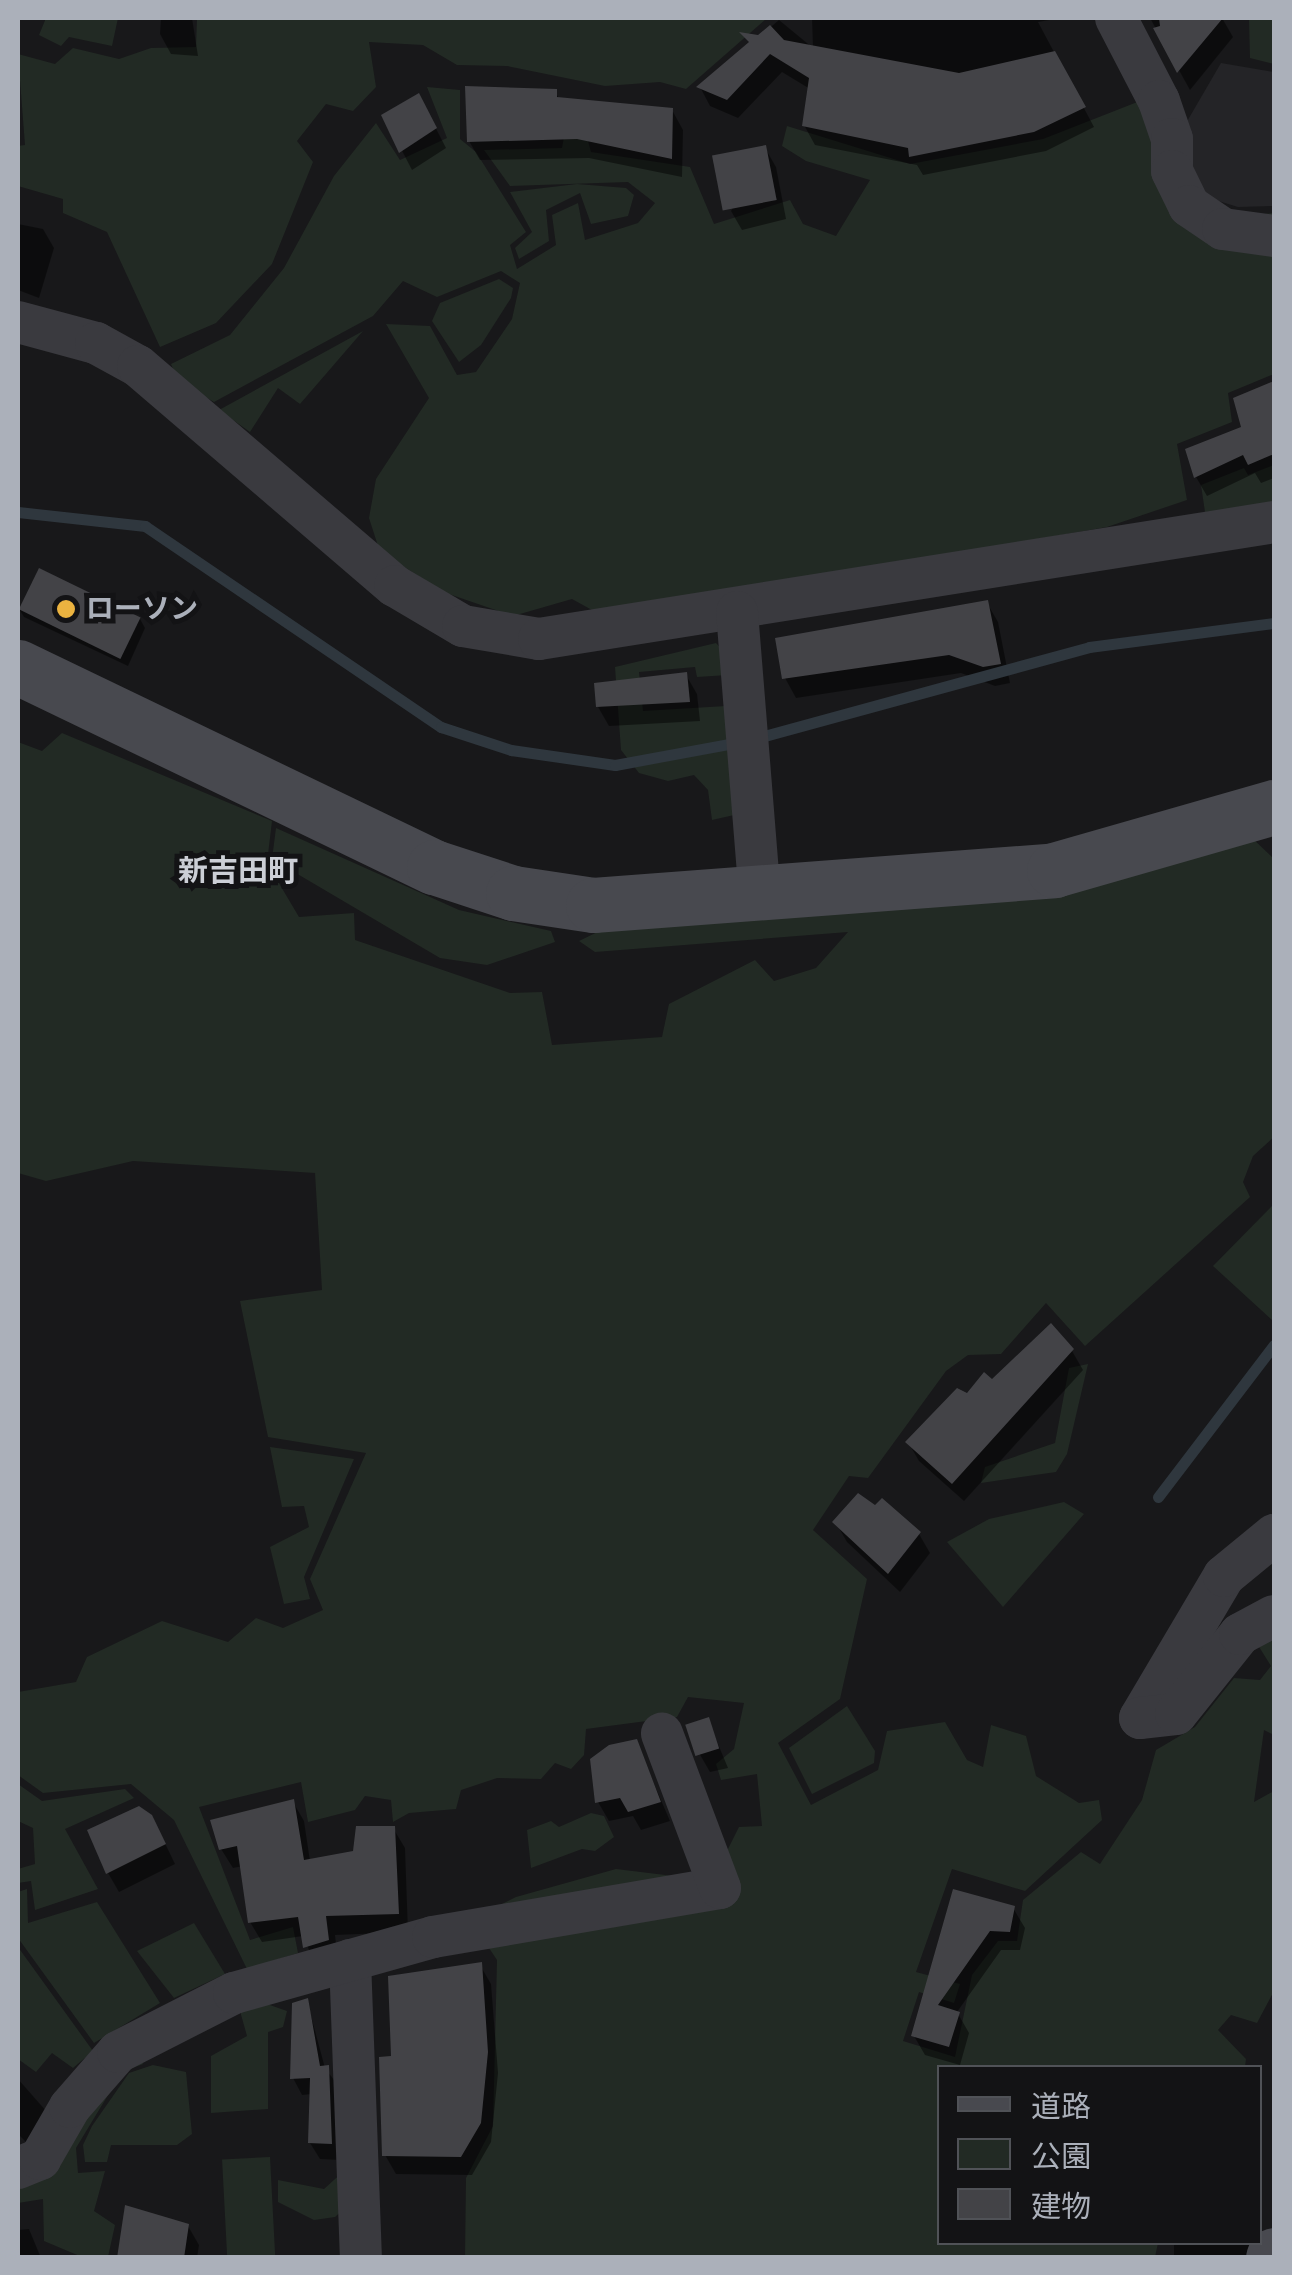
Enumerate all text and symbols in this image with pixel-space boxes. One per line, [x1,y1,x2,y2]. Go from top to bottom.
place label: ローソン [86,592,198,626]
marker: ローソン [55,598,77,620]
district label: 新吉田町 [178,853,298,889]
legend [937,2065,1262,2245]
text: 道路 [1031,2089,1091,2124]
text: 公園 [1031,2139,1091,2174]
text: 建物 [1031,2189,1091,2224]

